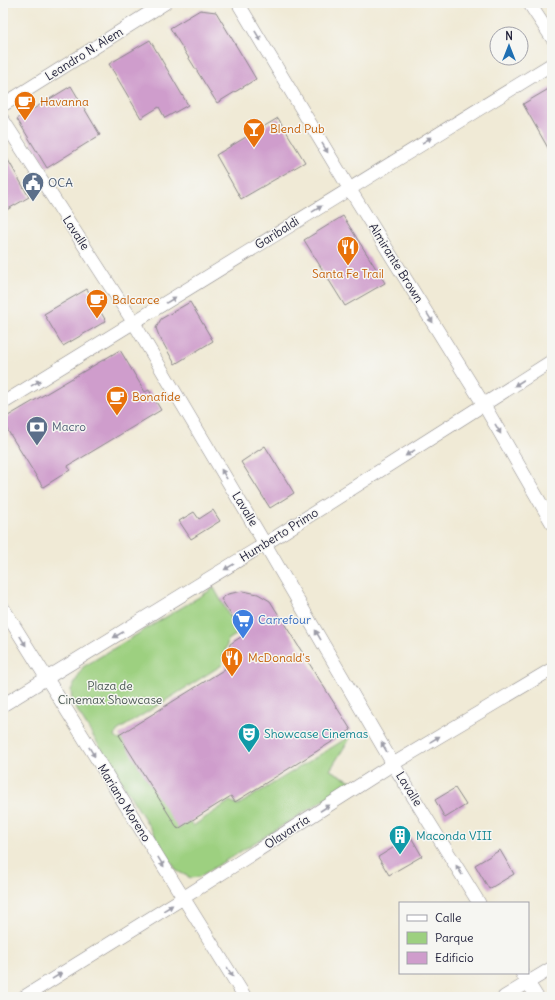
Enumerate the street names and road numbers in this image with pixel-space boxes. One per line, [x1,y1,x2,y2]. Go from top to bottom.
street label: Leandro N. Alem [42,23,126,83]
street label: Lavalle [60,213,93,253]
street label: Garibaldi [252,213,301,252]
street label: Almirante Brown [366,220,427,305]
street label: Lavalle [229,489,262,529]
street label: Humberto Primo [237,504,321,565]
street label: Mariano Moreno [95,761,154,844]
street label: Lavalle [393,769,426,809]
street label: Olavarría [261,811,312,852]

